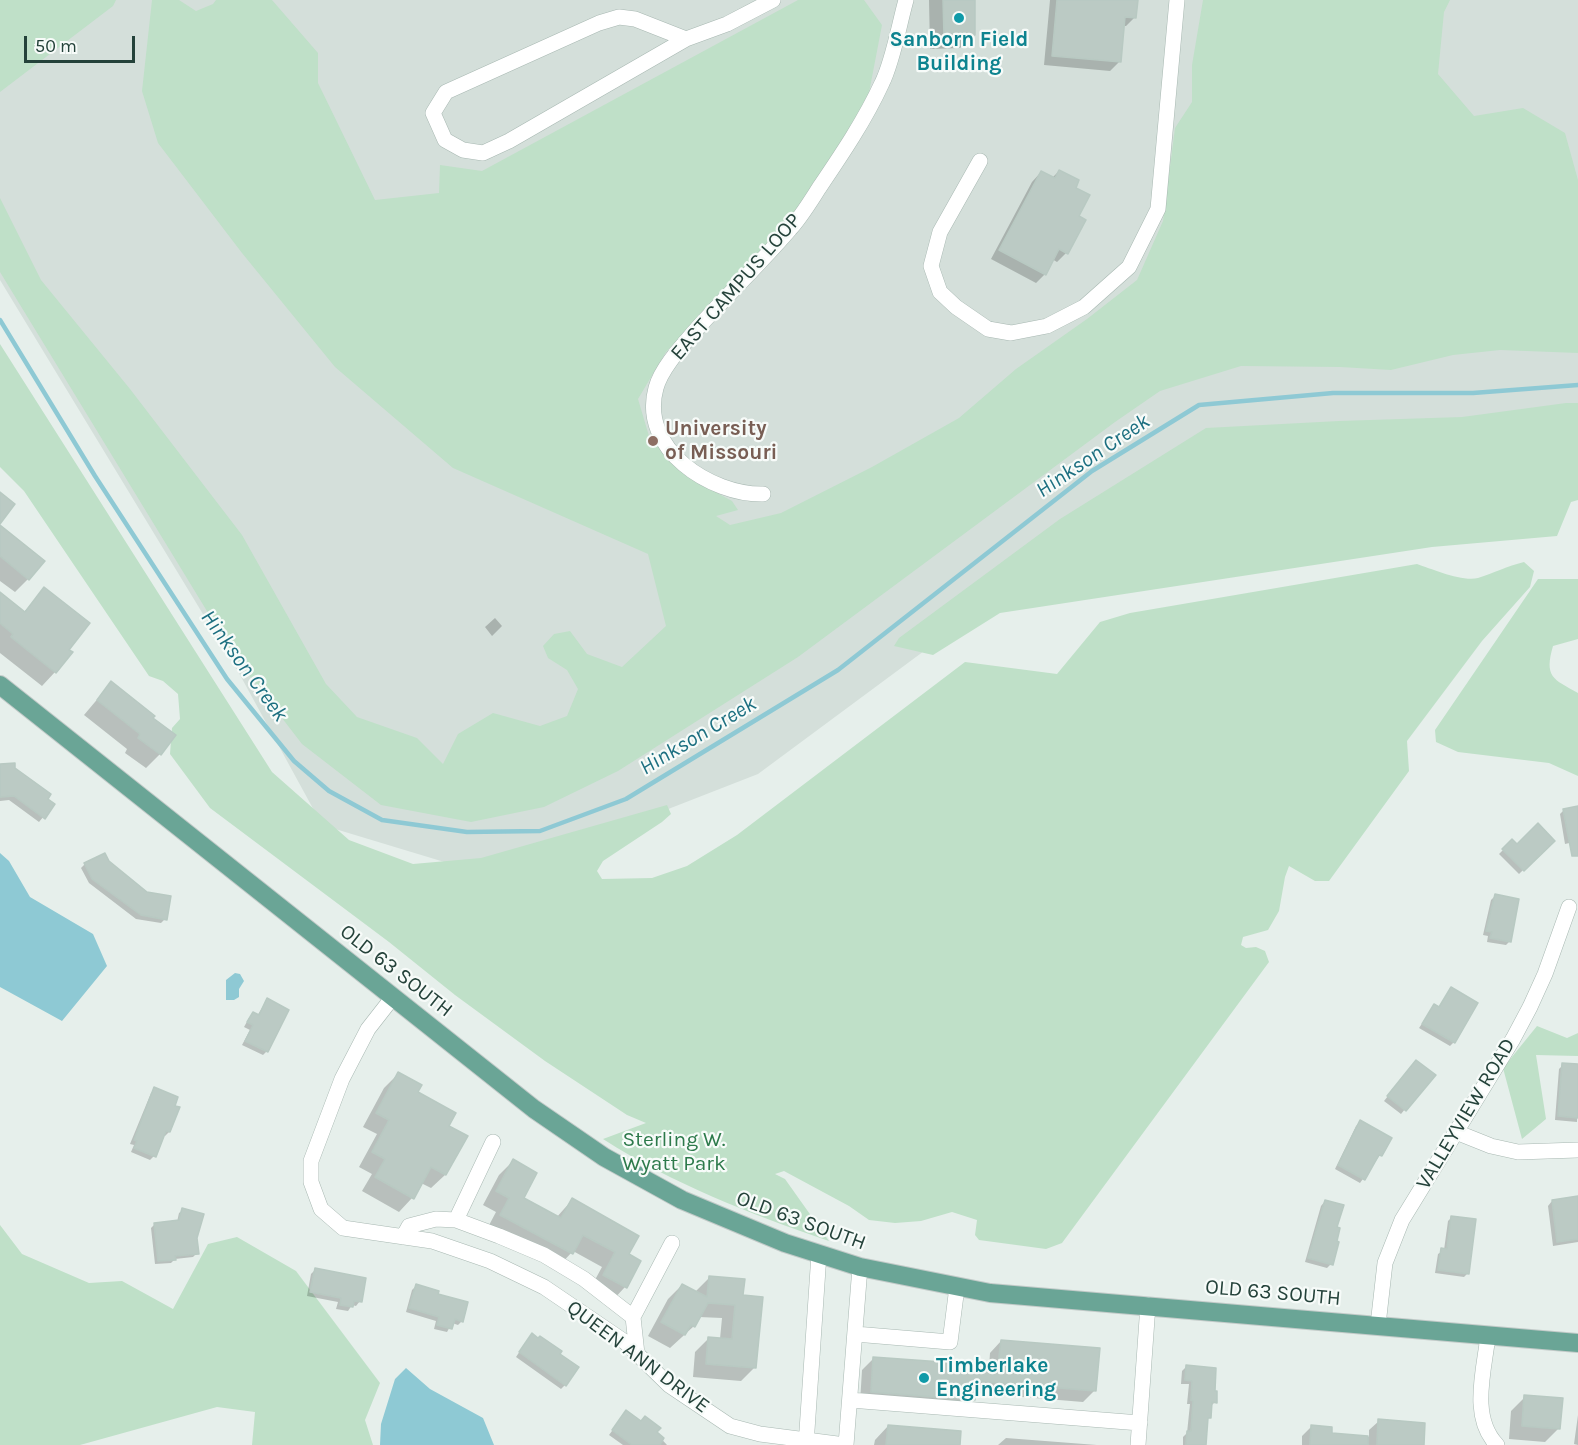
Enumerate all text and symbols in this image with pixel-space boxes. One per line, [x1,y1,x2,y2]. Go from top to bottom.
marker: Sanborn Field Building [952,11,966,25]
scale bar [27,24,138,62]
place label: Sanborn Field Building [890,27,1028,77]
text: 50 m [35,35,77,57]
street label: EAST CAMPUS LOOP [665,208,807,366]
water label: Hinkson Creek [1031,408,1155,504]
place label: University of Missouri [665,416,778,466]
marker: University of Missouri [646,434,660,448]
water label: Hinkson Creek [195,605,293,727]
water label: Hinkson Creek [635,691,761,781]
street label: OLD 63 SOUTH [335,919,457,1023]
street label: VALLEYVIEW ROAD [1411,1034,1521,1194]
park label: Sterling W. Wyatt Park [622,1127,726,1177]
street label: OLD 63 SOUTH [733,1186,869,1256]
street label: OLD 63 SOUTH [1204,1275,1342,1311]
street label: QUEEN ANN DRIVE [562,1295,714,1419]
place label: Timberlake Engineering [936,1353,1056,1403]
marker: Timberlake Engineering [917,1371,931,1385]

